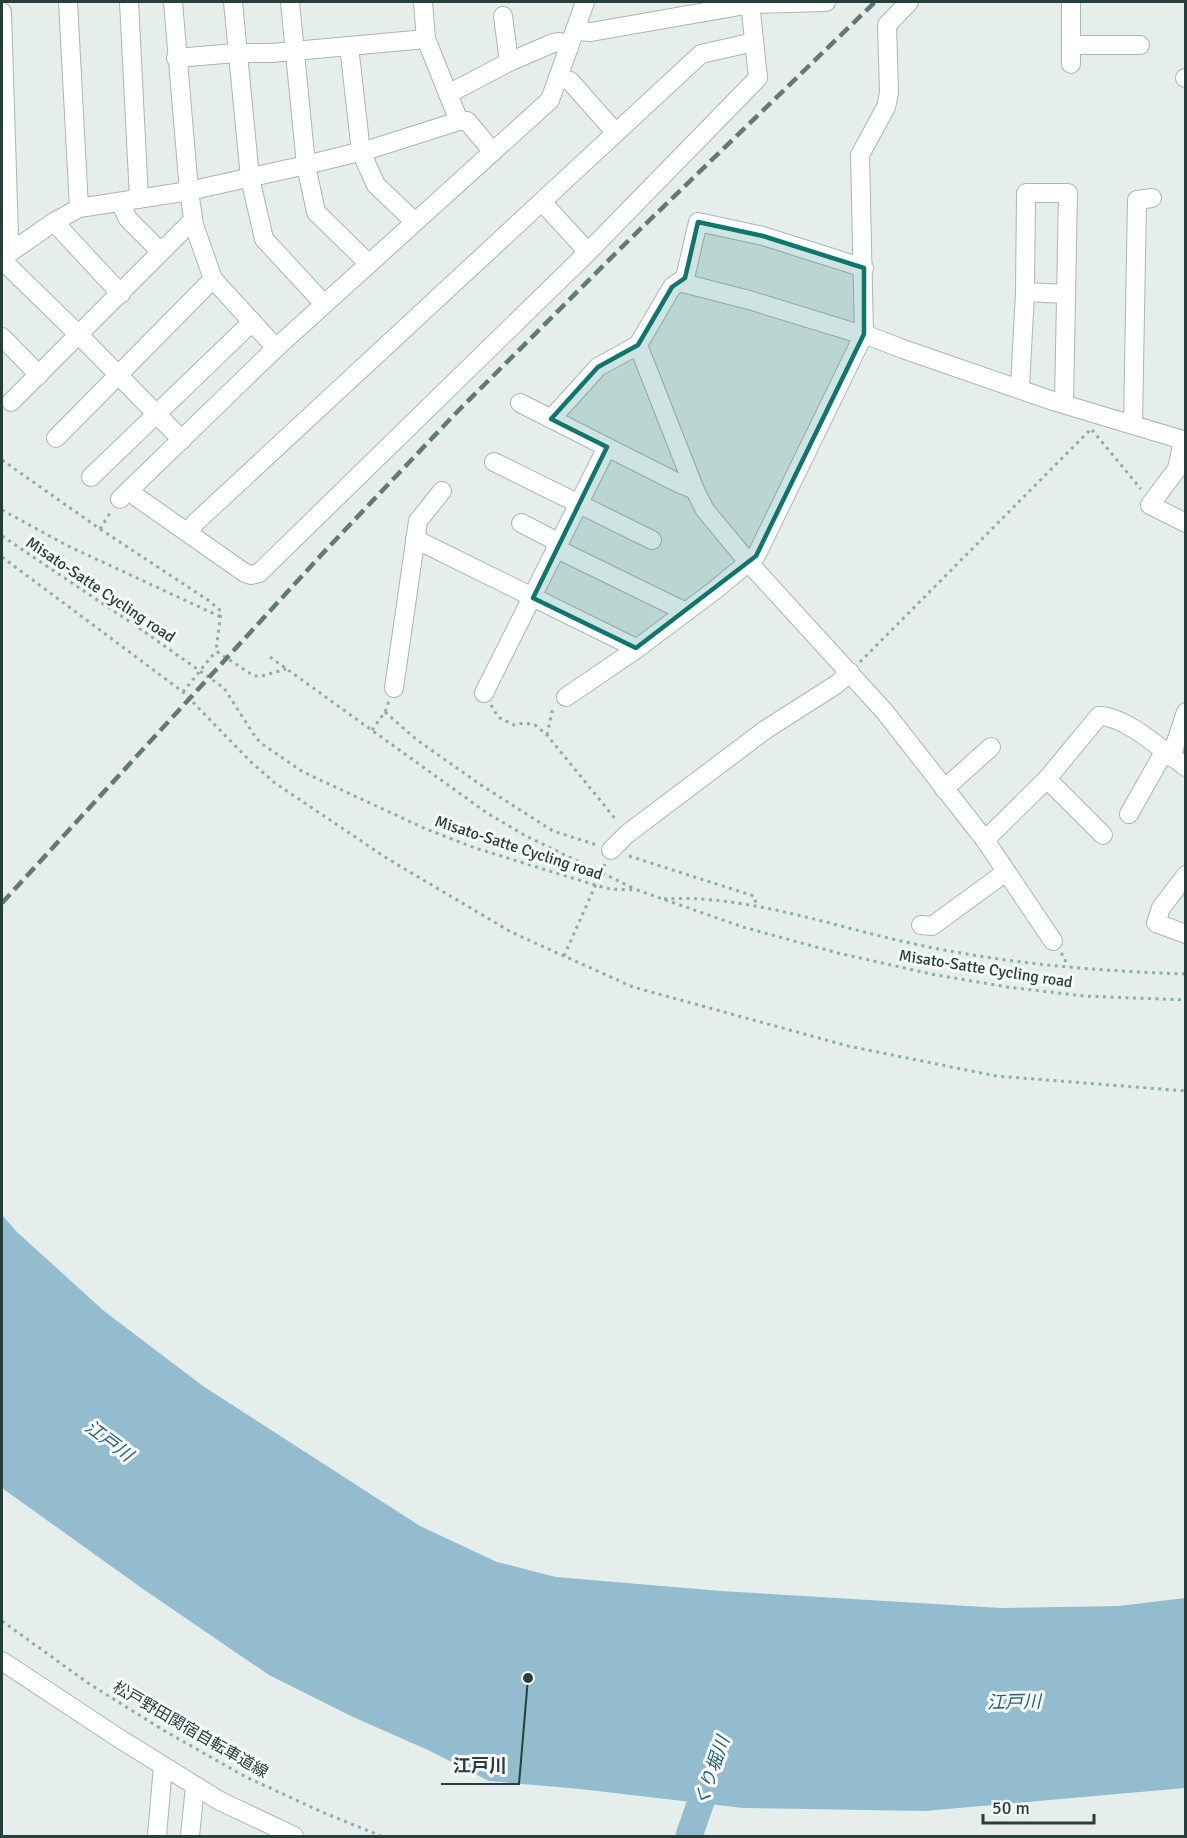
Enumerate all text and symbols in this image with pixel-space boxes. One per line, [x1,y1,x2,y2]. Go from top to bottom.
street label: Misato-Satte Cycling road [22,532,179,647]
street label: Misato-Satte Cycling road [432,811,605,885]
street label: Misato-Satte Cycling road [898,945,1074,993]
water label: 江戸川 [81,1416,139,1467]
street label: 松戸野田関宿自転車道線 [109,1677,272,1783]
water label: 江戸川 [987,1690,1043,1713]
water label: くり堀川 [690,1731,735,1809]
callout: 江戸川 [441,1748,519,1784]
text: 江戸川 [453,1755,507,1777]
scale bar [983,1787,1094,1825]
text: 50 m [992,1797,1030,1819]

